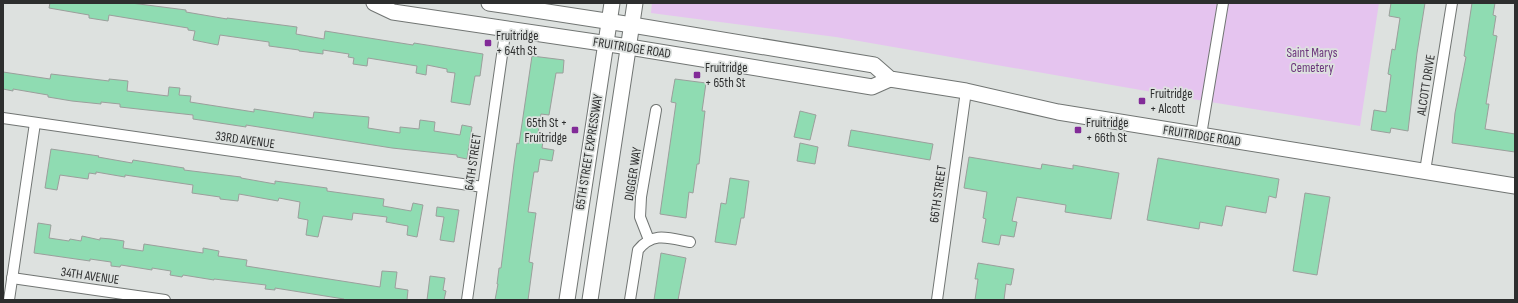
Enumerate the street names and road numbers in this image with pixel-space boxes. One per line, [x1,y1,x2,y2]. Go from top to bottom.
street label: FRUITRIDGE ROAD [592,34,672,62]
street label: ALCOTT DRIVE [1413,53,1439,118]
street label: 65TH STREET EXPRESSWAY [572,92,606,211]
street label: FRUITRIDGE ROAD [1162,122,1242,150]
street label: 33RD AVENUE [214,128,276,152]
street label: 64TH STREET [461,132,485,192]
street label: DIGGER WAY [621,145,645,202]
street label: 66TH STREET [926,164,950,224]
street label: 34TH AVENUE [60,264,120,288]

